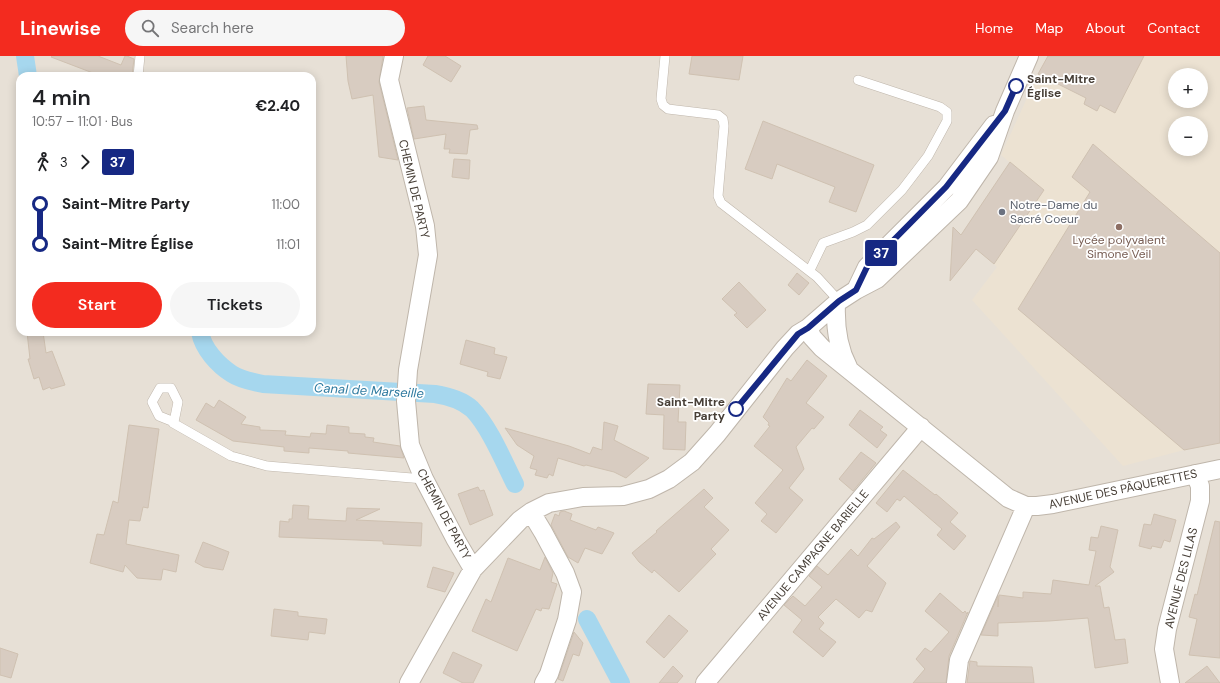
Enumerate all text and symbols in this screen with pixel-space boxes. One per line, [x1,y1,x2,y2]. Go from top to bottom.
search box [125,10,405,46]
text: Linewise [20,16,101,41]
icon: search [139,17,161,39]
text: Search here [171,18,254,38]
text: Home [975,19,1013,37]
text: Map [1035,19,1063,37]
text: About [1085,19,1125,37]
text: Contact [1147,19,1200,37]
map controls [1168,68,1208,156]
button: + [1168,68,1208,108]
place label: Saint-Mitre Église [1027,71,1095,101]
marker: Saint-Mitre Église [1008,78,1024,94]
text: 4 min [32,83,91,112]
text: €2.40 [255,96,300,116]
text: 10:57 – 11:01 · Bus [32,113,133,130]
button: − [1168,116,1208,156]
street label: CHEMIN DE PARTY [395,138,433,240]
icon: walk [32,151,54,173]
icon: forward [74,151,96,173]
text: 37 [110,153,126,171]
text: 3 [60,154,68,171]
text: Saint-Mitre Party [62,194,190,214]
text: 11:00 [271,196,300,213]
place label: Notre-Dame du Sacré Coeur [1010,197,1097,227]
marker: Notre-Dame du Sacré Coeur [997,207,1007,217]
marker: Lycée polyvalent Simone Veil [1114,222,1124,232]
place label: Lycée polyvalent Simone Veil [1072,232,1166,262]
text: Saint-Mitre Église [62,234,194,254]
text: 11:01 [276,236,300,253]
line badge: 37 [863,240,899,266]
text: 37 [873,244,889,262]
button: Start [32,282,162,328]
button: Tickets [170,282,300,328]
water label: Canal de Marseille [314,379,424,402]
place label: Saint-Mitre Party [657,394,726,424]
marker: Saint-Mitre Party [728,401,744,417]
street label: AVENUE DES PÂQUERETTES [1047,465,1199,513]
street label: CHEMIN DE PARTY [413,466,475,562]
street label: AVENUE CAMPAGNE BARIELLE [753,486,873,624]
street label: AVENUE DES LILAS [1161,526,1201,630]

